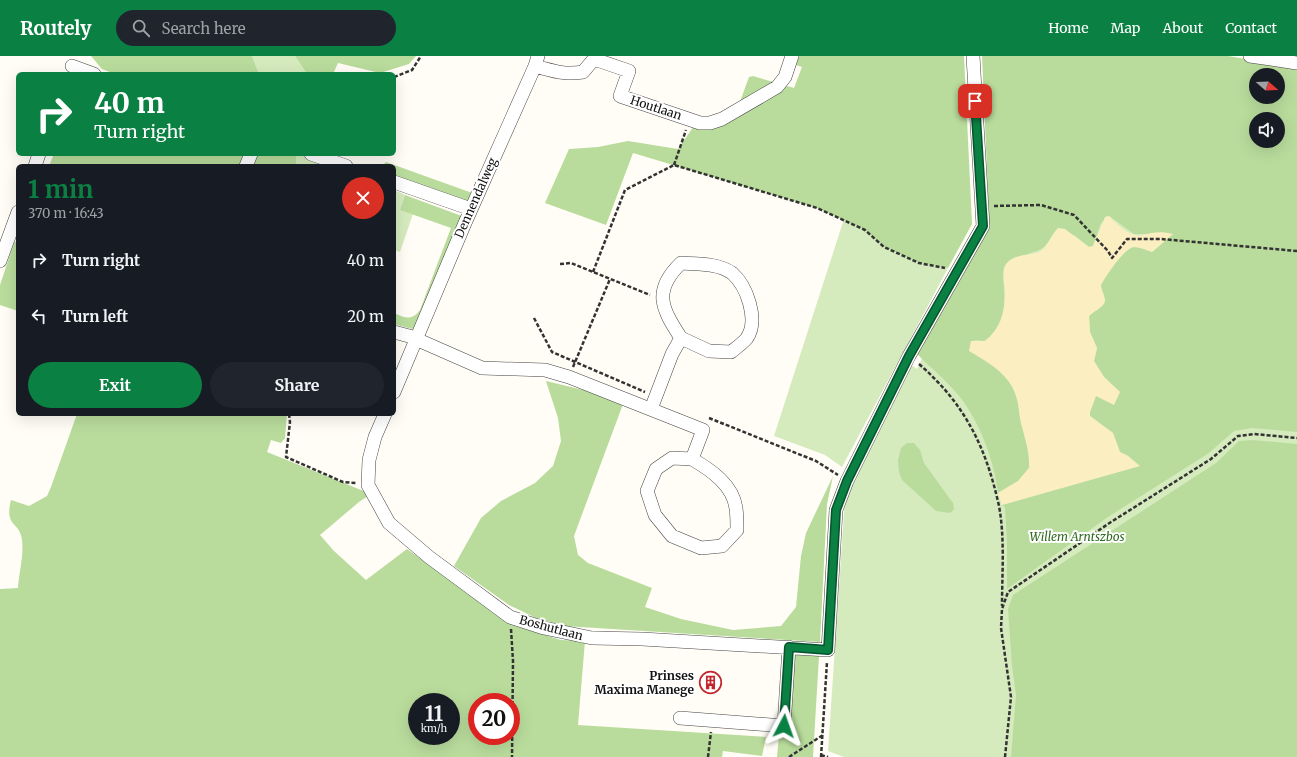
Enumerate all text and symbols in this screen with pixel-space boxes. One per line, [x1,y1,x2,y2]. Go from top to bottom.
search box [116,10,396,46]
text: Routely [20,16,92,40]
icon: search [130,17,152,39]
text: Search here [162,19,246,38]
text: Home [1048,19,1089,37]
text: Map [1111,19,1140,37]
text: About [1162,19,1203,37]
text: Contact [1225,19,1277,37]
north arrow [1249,68,1285,104]
map controls [1249,68,1285,148]
pin [958,84,992,118]
text: 40 m [94,85,165,121]
icon: right [28,88,80,140]
icon: arrive [964,90,986,112]
street label: Houtlaan [629,92,684,123]
button: sound [1249,112,1285,148]
text: Turn right [94,120,185,143]
street label: Dennendalweg [451,154,500,240]
text: 1 min [28,174,93,205]
button: close [342,177,384,219]
text: 370 m · 16:43 [28,205,104,222]
icon: right [28,249,50,271]
text: Turn right [62,251,140,270]
text: 40 m [347,251,384,270]
icon: left [28,305,50,327]
text: Turn left [62,307,128,326]
text: 20 m [347,307,384,326]
button: Exit [28,362,202,408]
button: Share [210,362,384,408]
park label: Willem Arntszbos [1030,529,1124,544]
street label: Boshutlaan [518,612,585,643]
place label: Prinses Maxima Manege [594,668,694,697]
building icon: Prinses Maxima Manege [697,670,723,696]
speed limit sign: 20 [468,693,520,745]
text: 11 [425,701,443,726]
position arrow [763,705,805,747]
text: km/h [421,722,447,735]

